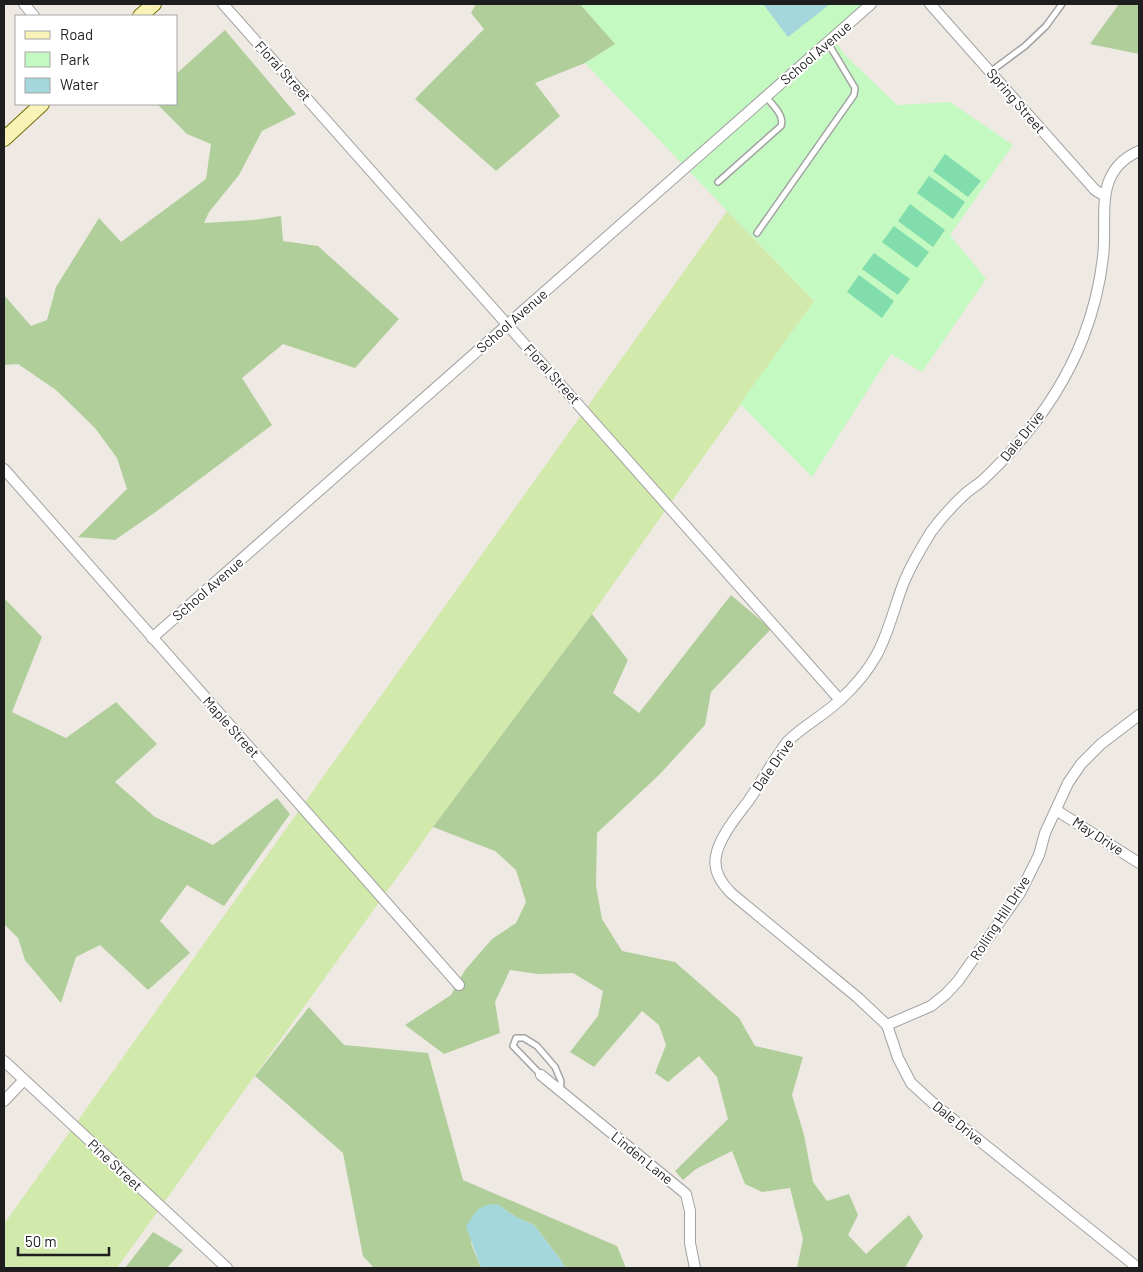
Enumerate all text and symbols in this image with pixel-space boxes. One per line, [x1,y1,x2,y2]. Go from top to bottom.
legend [15,15,178,105]
street label: School Avenue [777,17,855,88]
text: Road [60,25,93,43]
street label: Floral Street [252,37,315,104]
text: Park [60,50,90,68]
street label: Spring Street [984,65,1049,137]
text: Water [60,75,99,93]
street label: School Avenue [473,285,551,356]
street label: Floral Street [521,340,584,407]
street label: Dale Drive [996,407,1047,465]
street label: School Avenue [169,553,247,624]
street label: Maple Street [199,693,263,761]
street label: Dale Drive [748,735,797,794]
street label: May Drive [1070,813,1127,858]
street label: Rolling Hill Drive [966,872,1033,963]
street label: Dale Drive [929,1097,987,1148]
street label: Linden Lane [608,1128,677,1188]
street label: Pine Street [85,1135,146,1194]
scale bar [18,1224,109,1256]
text: 50 m [25,1232,57,1250]

